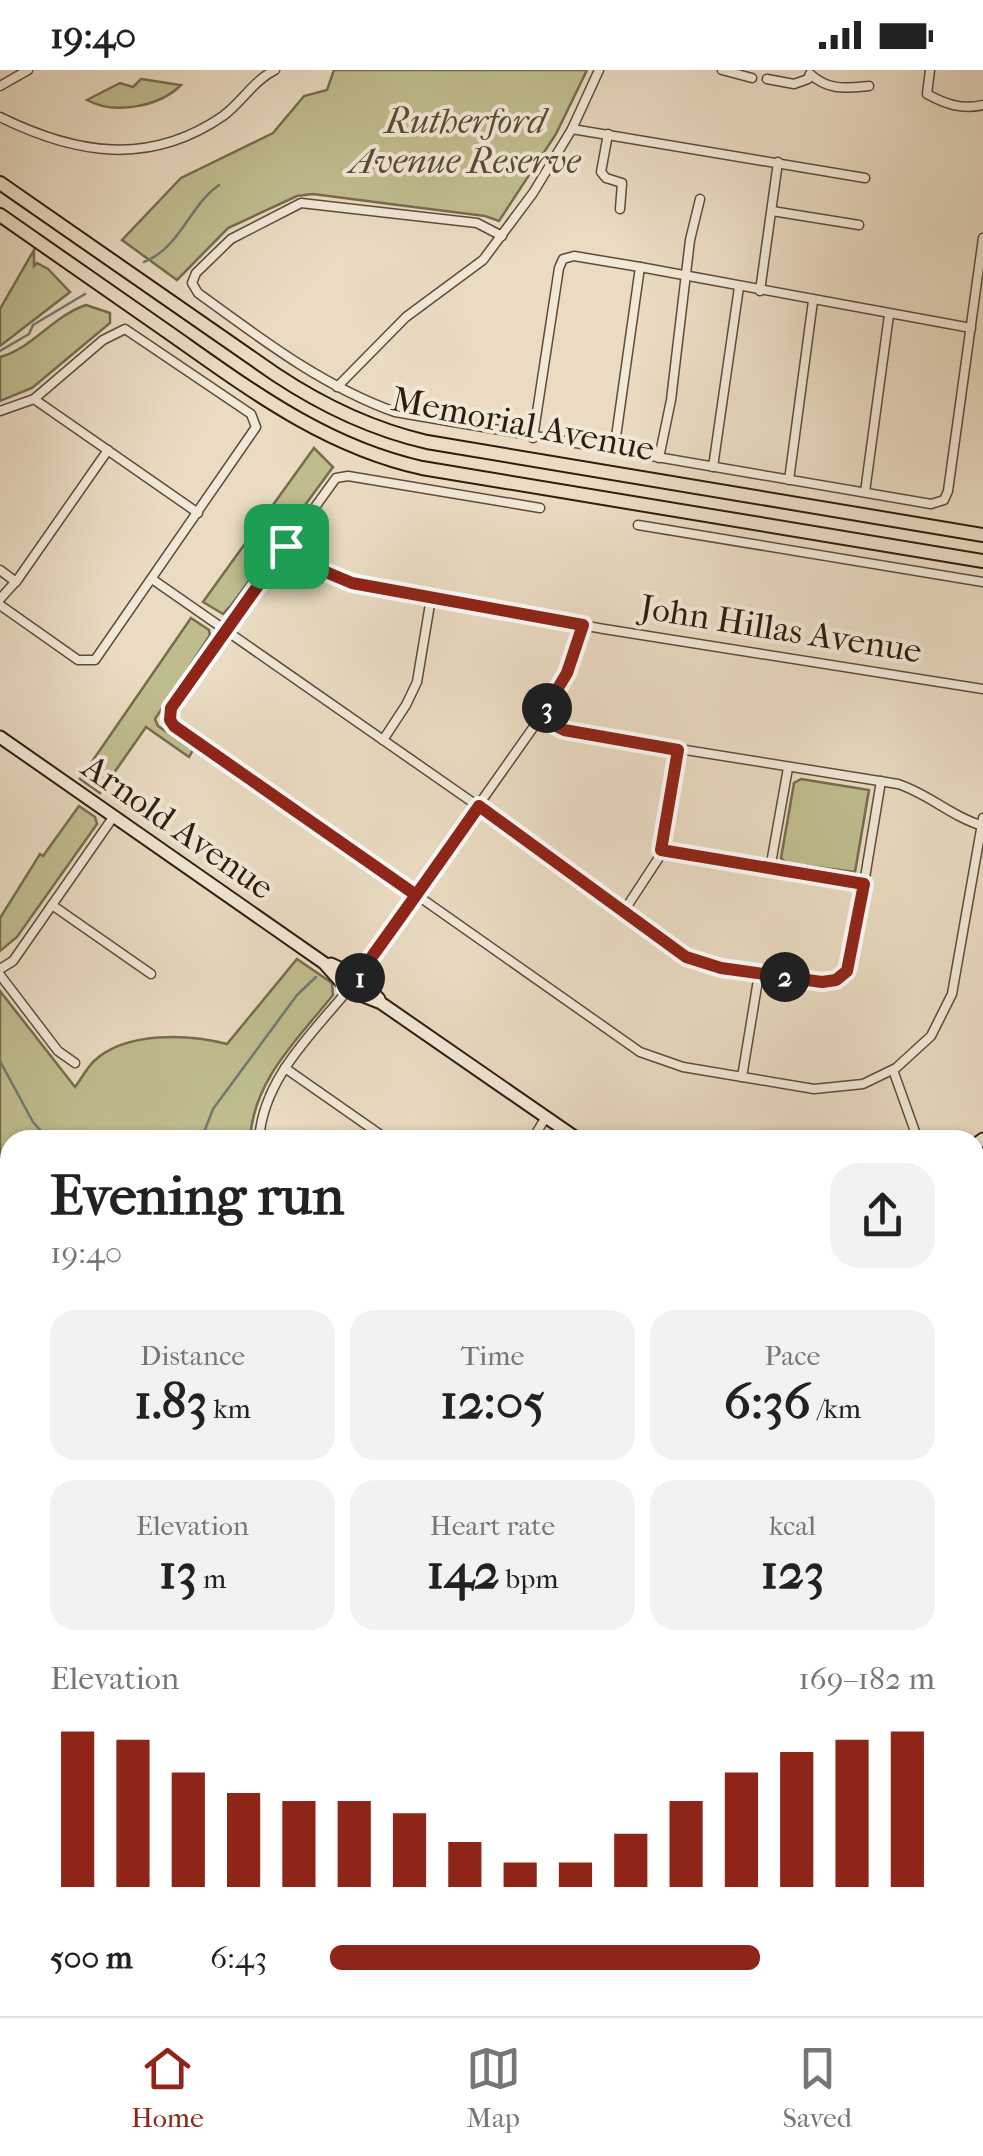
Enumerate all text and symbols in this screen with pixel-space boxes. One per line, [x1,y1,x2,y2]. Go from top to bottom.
text: 19:40 [50,13,136,58]
park label: Rutherford Avenue Reserve [346,101,581,182]
street label: Memorial Avenue [388,378,658,470]
pin [244,504,329,589]
icon: arrive [259,519,314,574]
street label: John Hillas Avenue [634,586,925,671]
pin: 3 [522,683,572,733]
text: 3 [541,691,553,724]
street label: Arnold Avenue [73,745,282,908]
pin: 2 [760,952,810,1002]
pin: 1 [335,953,385,1003]
text: 2 [778,960,792,993]
text: 1 [355,961,365,994]
button: share [830,1163,935,1268]
text: Evening run [50,1164,344,1228]
text: 19:40 [50,1234,123,1271]
text: Distance [140,1339,245,1372]
text: Time [461,1339,524,1372]
text: Pace [765,1339,820,1372]
text: 1.83 [134,1372,207,1431]
text: 12:05 [440,1372,545,1431]
text: 6:36 [724,1372,811,1431]
text: km [207,1392,251,1425]
text: /km [811,1392,861,1425]
text: Elevation [136,1509,249,1542]
text: Heart rate [430,1509,555,1542]
text: kcal [769,1509,816,1542]
text: 13 [159,1542,197,1601]
text: 142 [426,1542,500,1601]
text: 123 [760,1542,825,1601]
text: m [197,1562,226,1595]
text: bpm [500,1562,559,1595]
text: Elevation [50,1660,179,1697]
text: 169–182 m [798,1660,935,1697]
text: 500 m [50,1939,133,1976]
text: 6:43 [210,1939,267,1976]
tab: Home [131,2041,204,2134]
tab: Map [466,2041,521,2134]
tab: Saved [783,2041,852,2134]

